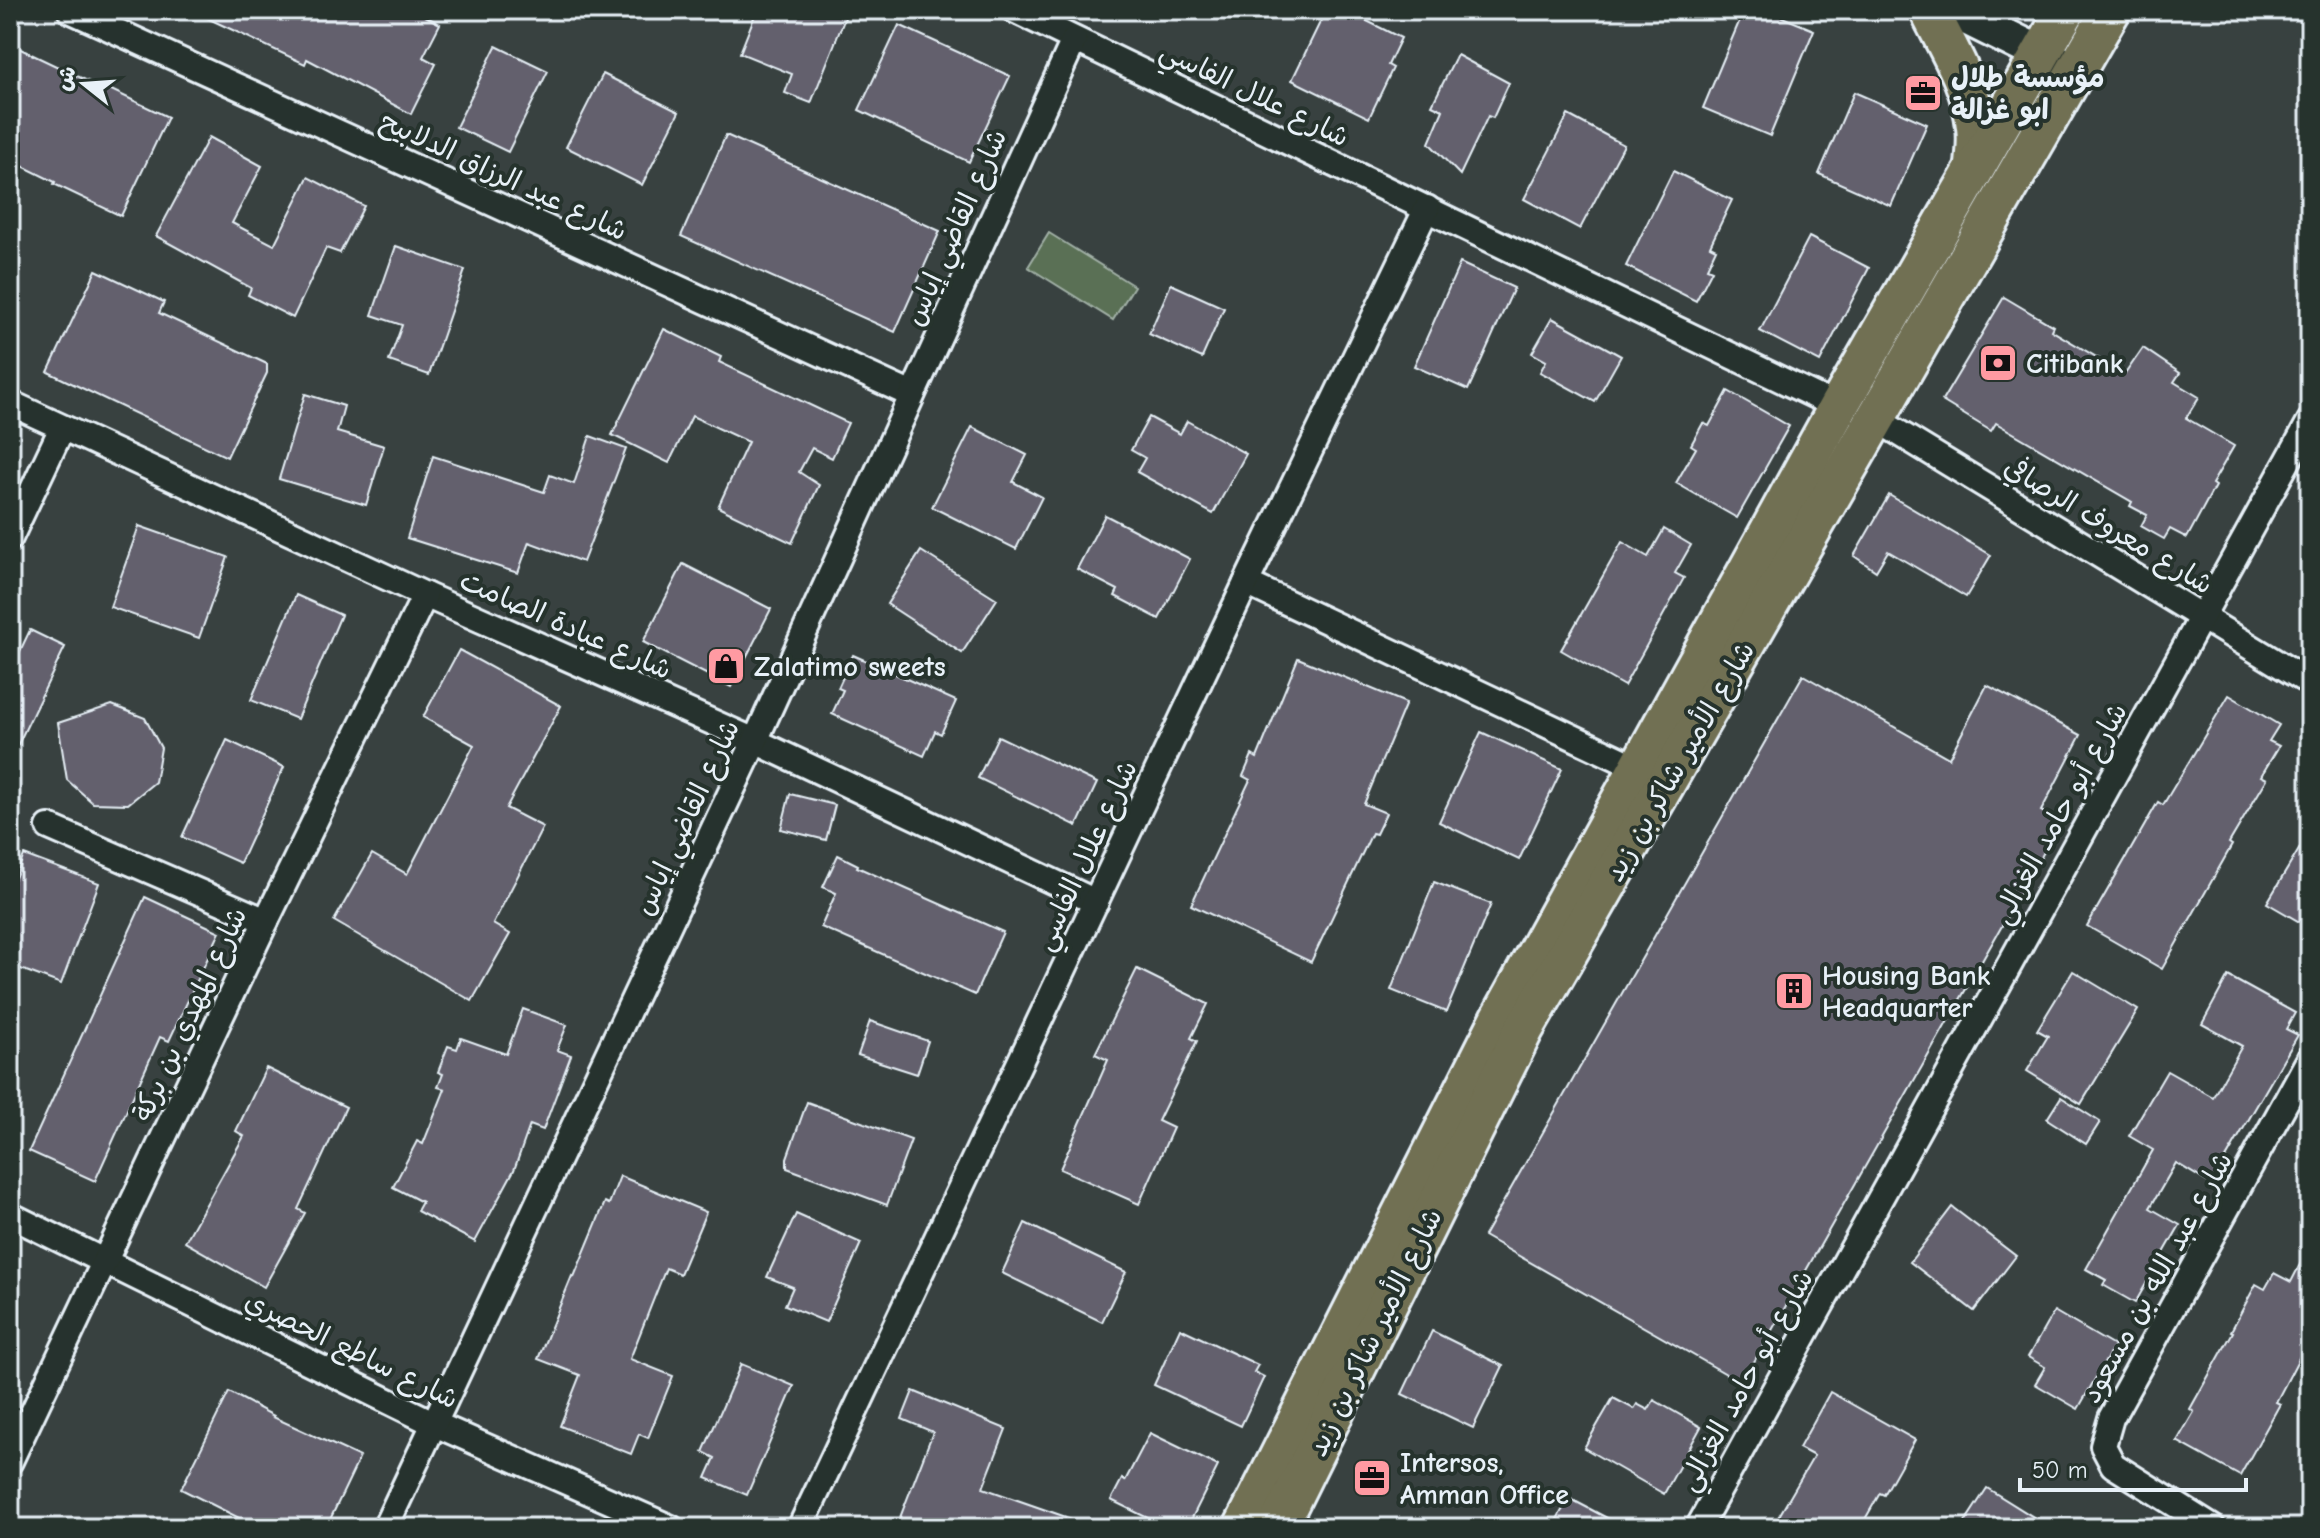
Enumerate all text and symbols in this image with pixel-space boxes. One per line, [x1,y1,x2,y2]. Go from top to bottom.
street label: شارع علال الفاسي [1151,34,1354,161]
north arrow [44,44,124,124]
place label: مؤسسة طلال ابو غزالة [1951,62,2105,127]
text: ش [50,63,82,94]
office icon: مؤسسة طلال ابو غزالة [1902,72,1944,114]
street label: شارع عبد الرزاق الدلابيح [374,105,632,250]
street label: شارع القاضي إياس [898,124,1021,334]
bank icon: Citibank [1977,342,2019,384]
place label: Citibank [2026,348,2124,380]
street label: شارع معروف الرصافي [1996,449,2220,604]
street label: شارع عبادة الصامت [454,564,676,689]
street label: شارع الأمير شاكر بن زيد [1596,635,1764,888]
shop icon: Zalatimo sweets [705,645,747,687]
place label: Zalatimo sweets [754,651,946,683]
street label: شارع أبو حامد الغزالي [1986,697,2141,933]
street label: شارع القاضي إياس [628,715,753,923]
street label: شارع علال الفاسي [1028,755,1151,959]
street label: شارع المهدي بن بركة [126,902,257,1128]
place label: Housing Bank Headquarter [1822,960,1991,1024]
building icon: Housing Bank Headquarter [1773,970,1815,1012]
street label: شارع عبد الله بن مسعود [2075,1146,2242,1410]
street label: شارع الأمير شاكر بن زيد [1298,1202,1451,1463]
street label: شارع أبو حامد الغزالي [1672,1264,1827,1500]
street label: شارع ساطع الحصري [238,1284,464,1419]
scale bar [2020,1442,2246,1492]
place label: Intersos, Amman Office [1400,1447,1569,1511]
text: 50 m [2032,1456,2088,1484]
office icon: Intersos, Amman Office [1351,1457,1393,1499]

